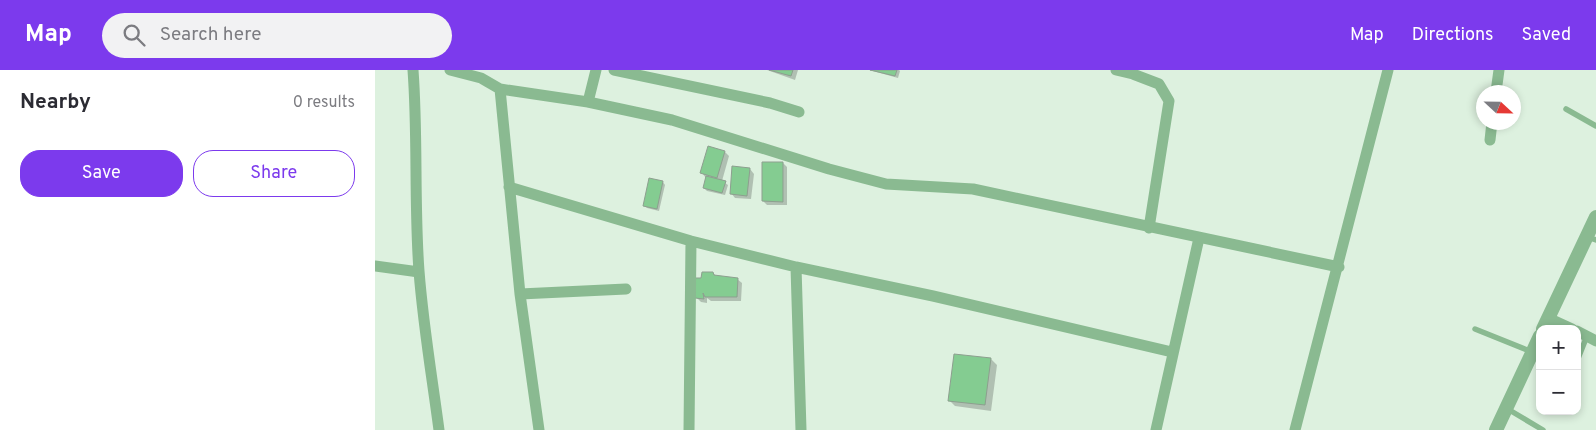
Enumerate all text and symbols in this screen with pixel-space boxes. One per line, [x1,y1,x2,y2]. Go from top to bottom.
search box [102,13,452,58]
text: Map [25,20,72,50]
icon: search [120,21,148,49]
text: Search here [160,23,261,47]
text: Map [1350,24,1384,47]
text: Directions [1412,24,1494,47]
text: Saved [1522,24,1571,47]
north arrow [1476,85,1521,130]
text: Nearby [20,89,91,116]
text: 0 results [293,93,355,113]
button: Save [20,150,183,197]
button: Share [193,150,355,197]
map controls [1536,325,1581,415]
button: + [1536,325,1581,370]
button: − [1536,370,1581,415]

